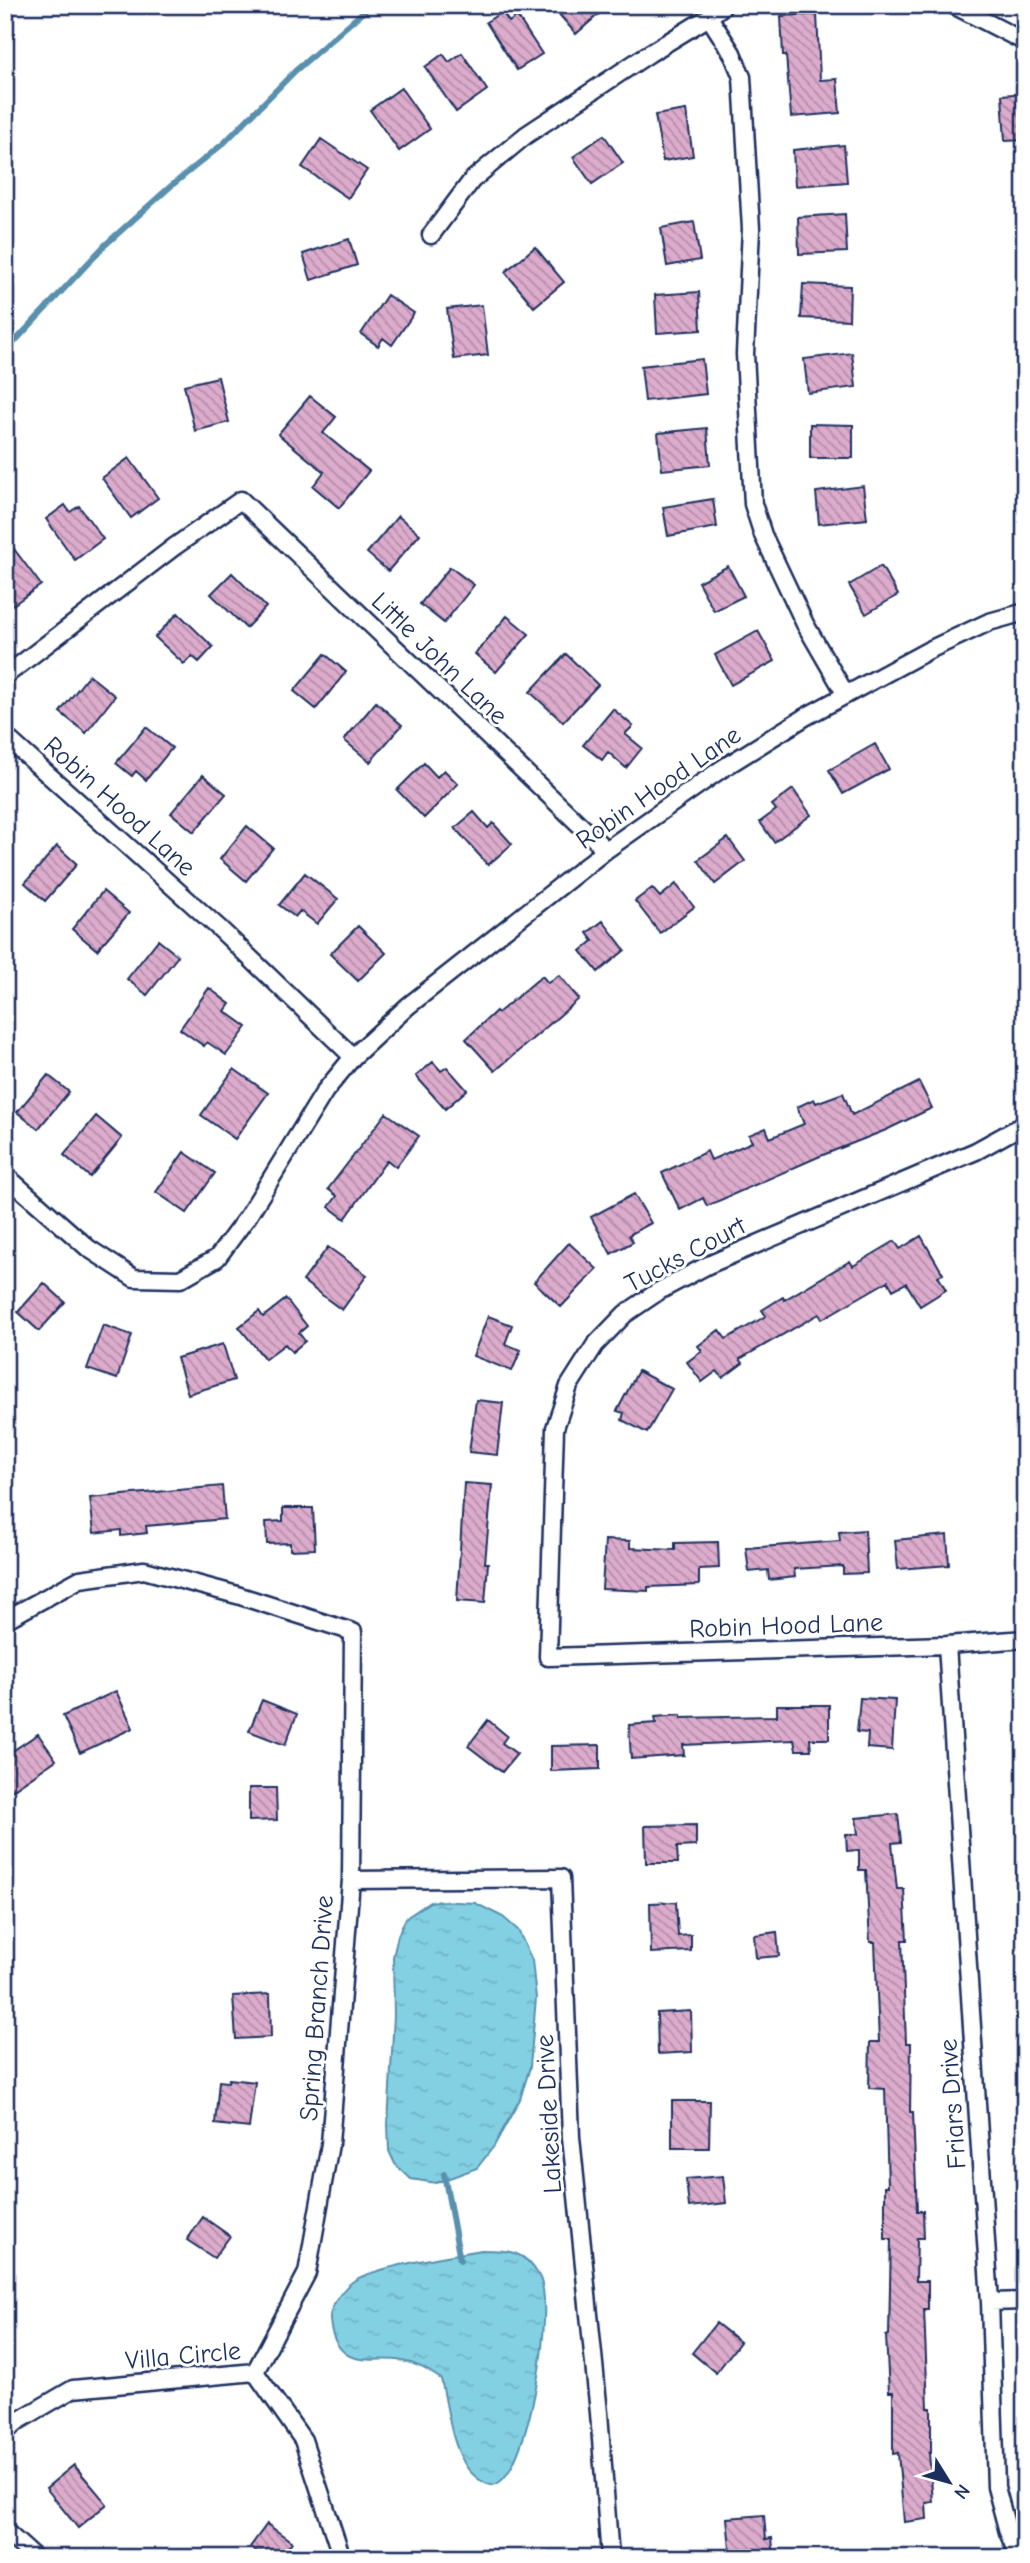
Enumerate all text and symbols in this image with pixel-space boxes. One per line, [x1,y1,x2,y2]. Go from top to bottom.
street label: Little John Lane [365,586,513,731]
street label: Robin Hood Lane [571,720,747,856]
street label: Robin Hood Lane [37,731,201,883]
street label: Tucks Court [620,1210,752,1299]
street label: Robin Hood Lane [689,1608,883,1644]
street label: Spring Branch Drive [294,1894,340,2122]
street label: Lakeside Drive [530,2034,568,2194]
street label: Friars Drive [933,2038,973,2170]
street label: Villa Circle [124,2336,242,2376]
north arrow [914,2448,984,2518]
text: N [949,2480,974,2503]

